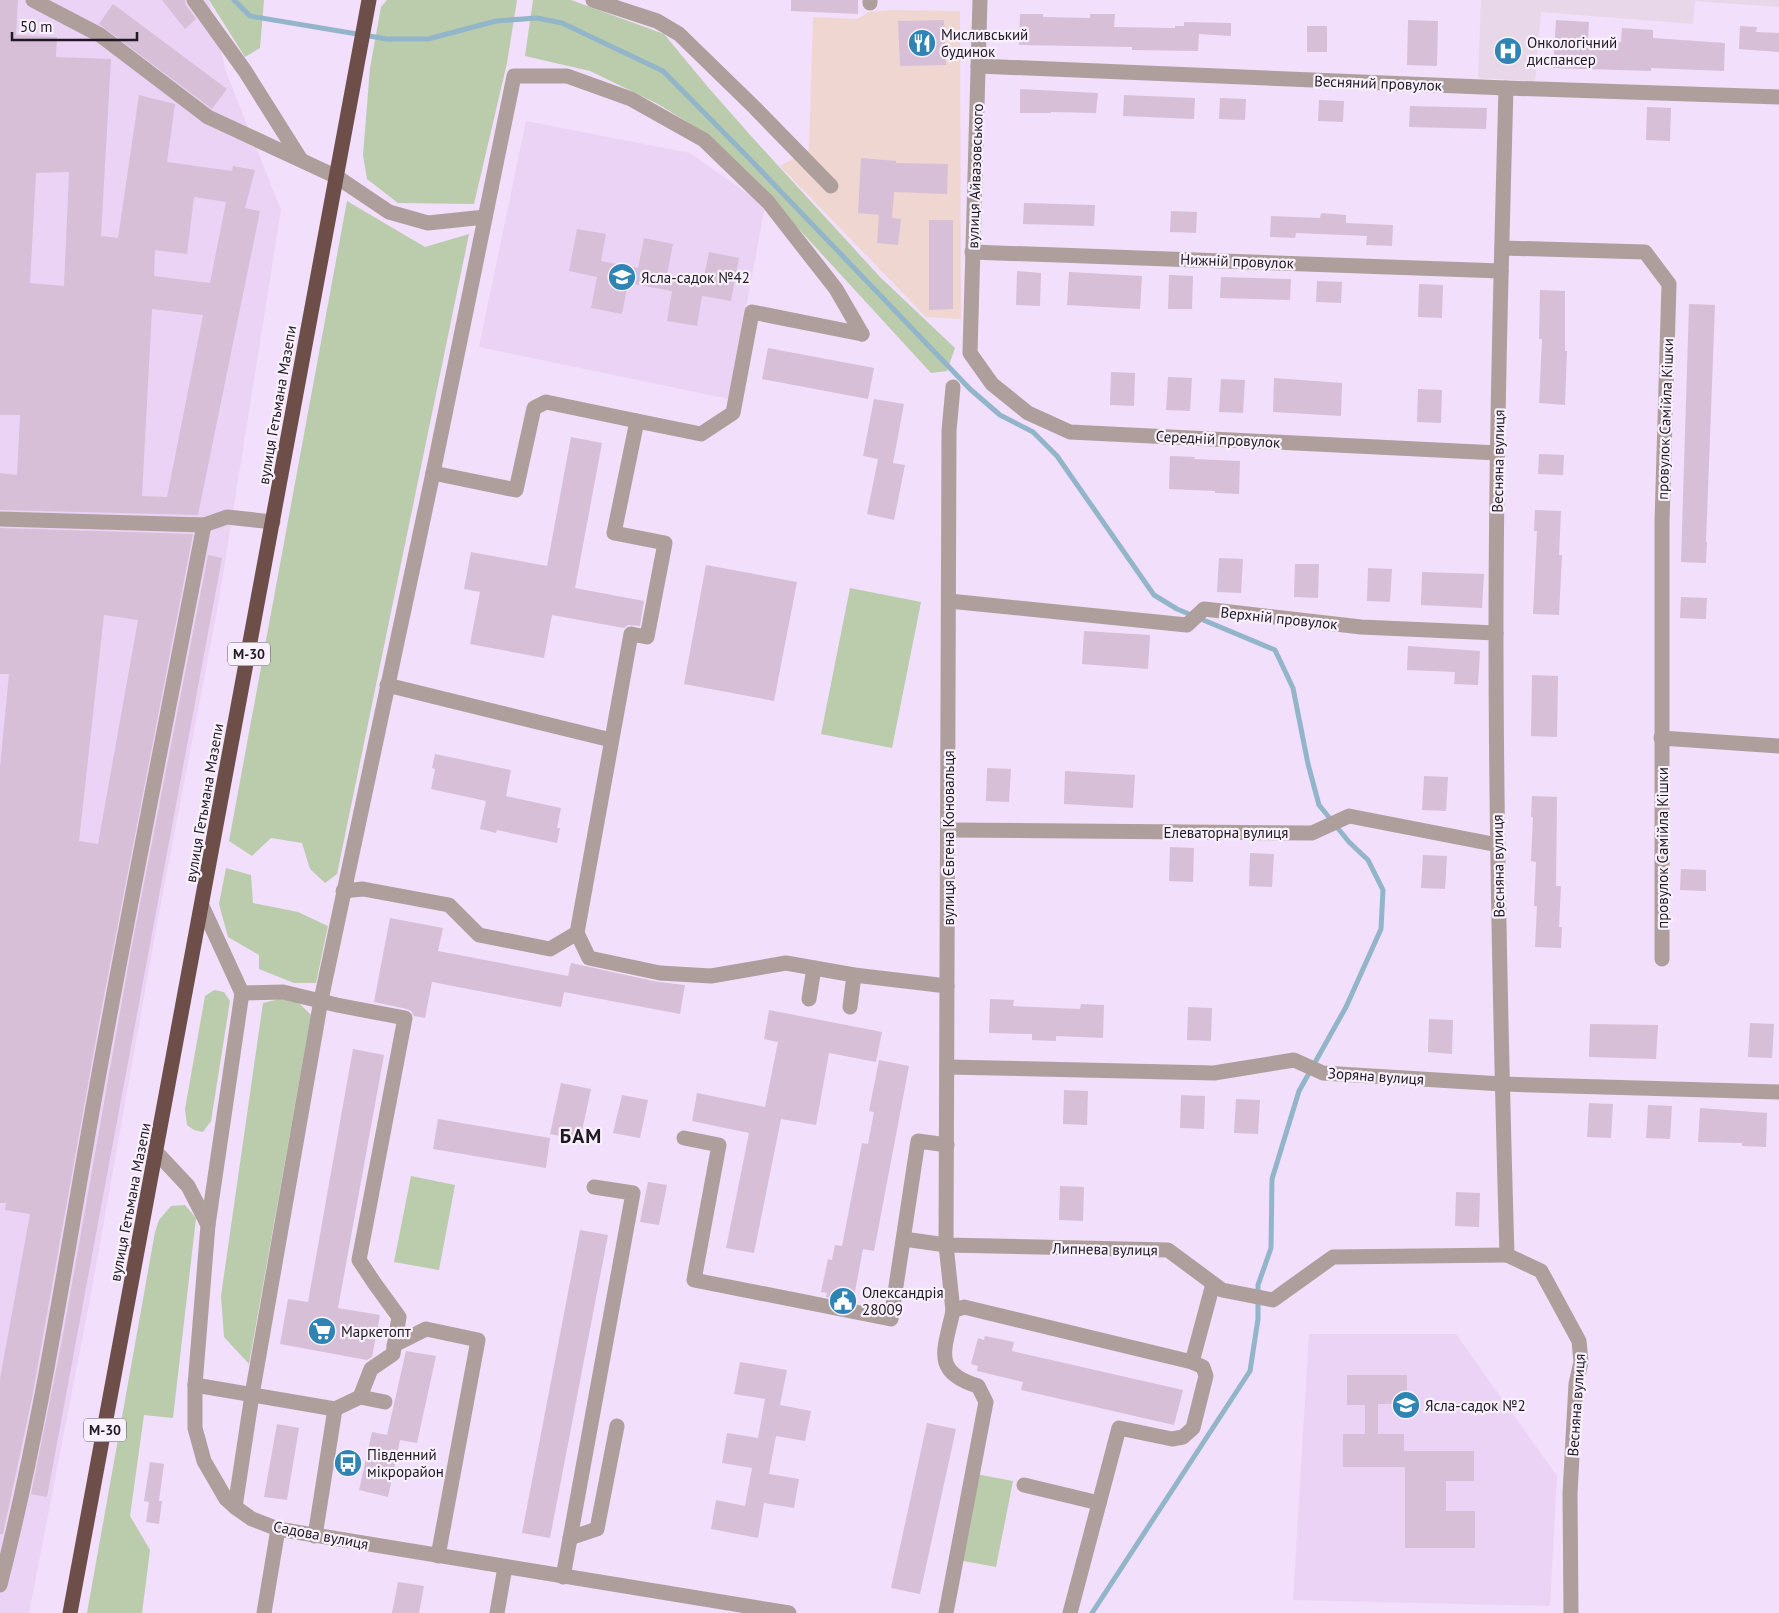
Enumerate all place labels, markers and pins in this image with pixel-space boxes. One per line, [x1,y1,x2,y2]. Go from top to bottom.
place label: Мисливський будинок [941,25,1028,61]
restaurant icon: Мисливський будинок [907,28,937,58]
place label: Онкологічний диспансер [1527,33,1617,69]
hospital icon: Онкологічний диспансер [1493,36,1523,66]
school or university icon: Ясла-садок №42 [607,262,637,292]
place label: Ясла-садок №42 [641,268,750,287]
place label: Олександрія 28009 [862,1283,944,1319]
public building icon: Олександрія 28009 [828,1286,858,1316]
supermarket icon: Маркетопт [307,1316,337,1346]
place label: Маркетопт [341,1322,411,1341]
school or university icon: Ясла-садок №2 [1391,1390,1421,1420]
place label: Ясла-садок №2 [1425,1396,1526,1415]
place label: Південний мікрорайон [367,1445,444,1481]
bus stop icon: Південний мікрорайон [333,1448,363,1478]

